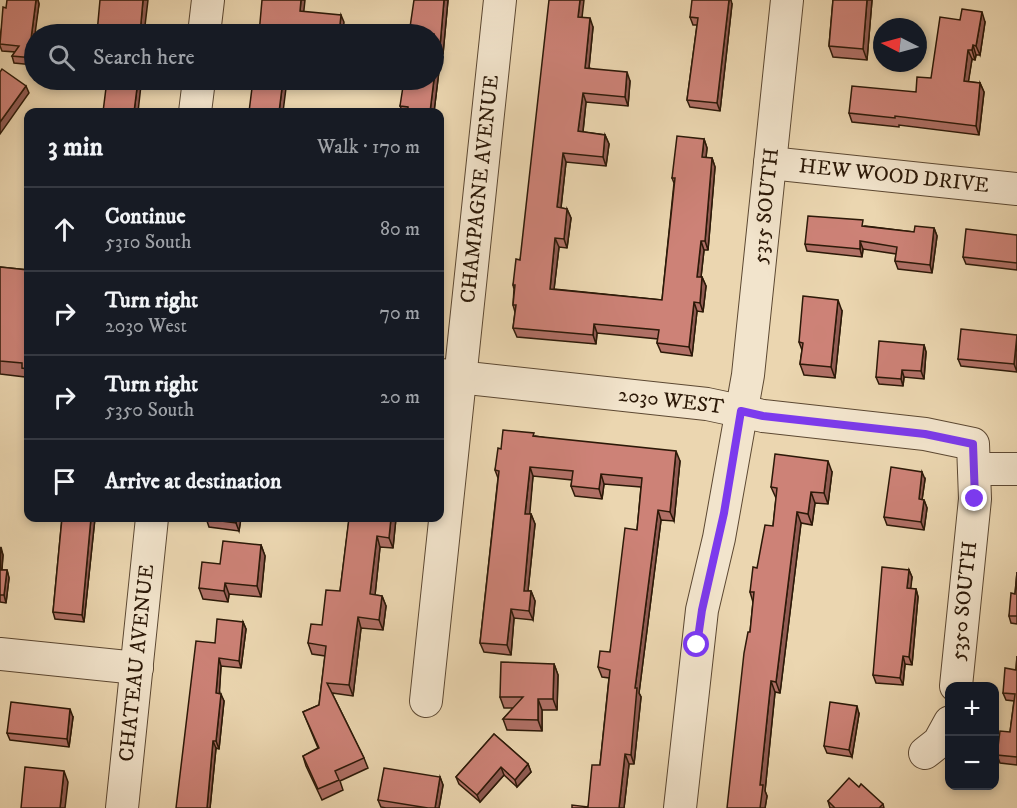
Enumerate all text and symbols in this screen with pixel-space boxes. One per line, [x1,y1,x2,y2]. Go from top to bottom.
north arrow [873,18,927,72]
search box [24,24,444,90]
icon: search [45,41,78,74]
text: Search here [93,44,195,71]
street label: CHAMPAGNE AVENUE [455,73,505,305]
text: 3 min [48,131,103,164]
text: Walk · 170 m [317,135,420,160]
street label: 5315 SOUTH [747,147,785,265]
street label: HEW WOOD DRIVE [798,153,990,199]
text: Continue [105,203,186,230]
icon: ahead [48,213,81,246]
text: 80 m [380,217,420,242]
text: 5310 South [105,230,192,255]
text: Turn right [105,287,198,314]
icon: right [48,297,81,330]
text: 70 m [379,301,420,326]
text: 2030 West [105,314,187,339]
text: Turn right [105,371,198,398]
icon: right [48,381,81,414]
street label: 2030 WEST [617,382,725,420]
text: 20 m [380,385,420,410]
text: 5350 South [105,398,194,423]
icon: arrive [48,465,81,498]
text: Arrive at destination [105,468,282,495]
route end [961,485,987,511]
street label: 5350 SOUTH [945,540,983,662]
street label: CHATEAU AVENUE [114,563,160,763]
route start [683,631,709,657]
map controls [945,682,999,790]
button: + [945,682,999,736]
button: − [945,736,999,790]

